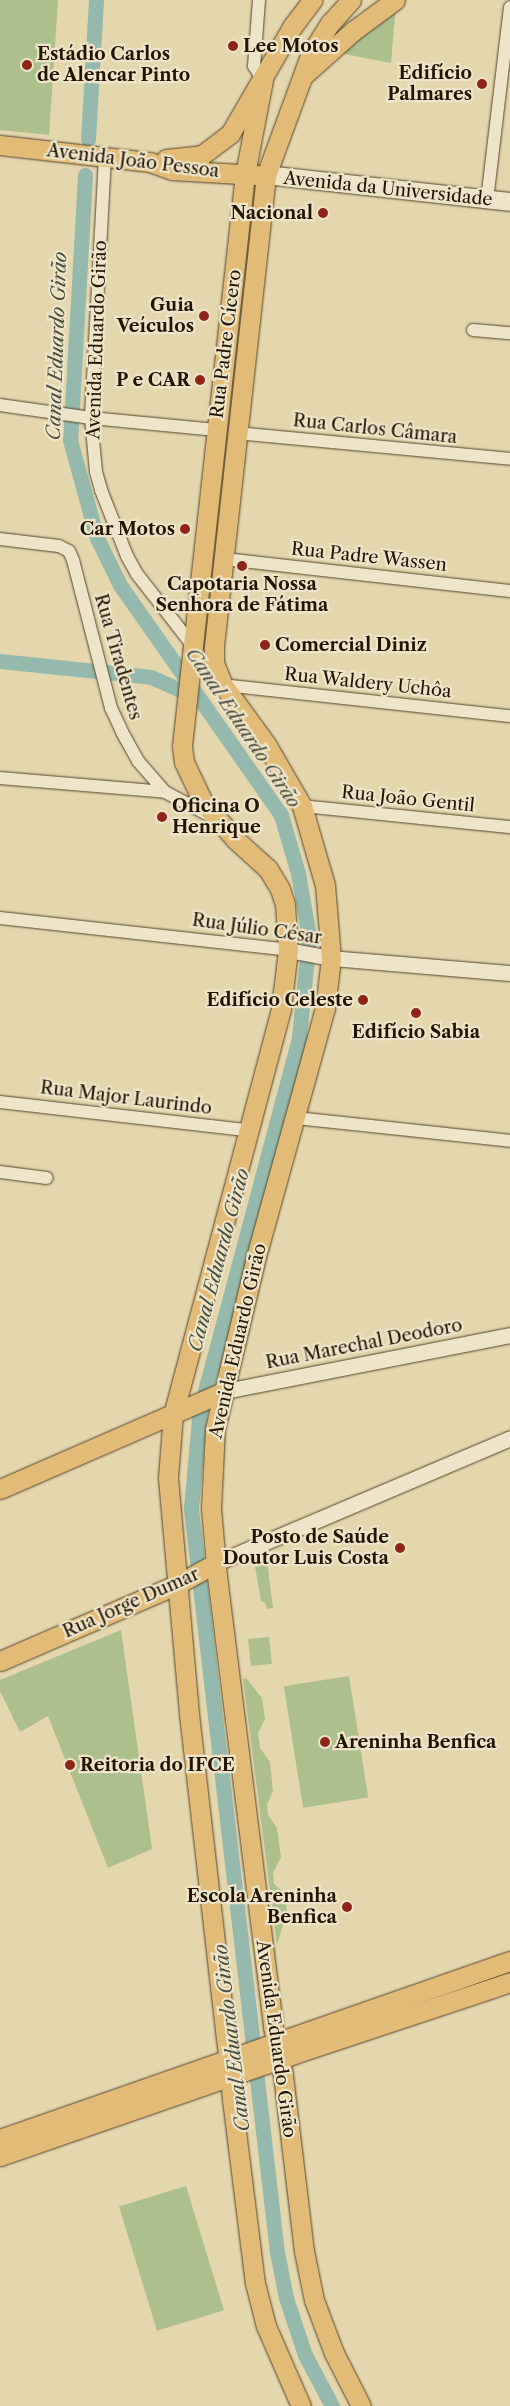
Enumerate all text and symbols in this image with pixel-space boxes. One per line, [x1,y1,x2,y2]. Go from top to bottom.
place label: Lee Motos [243,35,339,57]
marker: Lee Motos [227,40,239,52]
place label: Estádio Carlos de Alencar Pinto [37,44,191,86]
marker: Estádio Carlos de Alencar Pinto [21,59,33,71]
place label: Edifício Palmares [387,63,472,106]
marker: Edifício Palmares [476,78,488,90]
street label: Avenida João Pessoa [45,140,221,182]
street label: Avenida da Universidade [282,167,494,211]
place label: Nacional [231,202,313,224]
marker: Nacional [317,207,329,219]
street label: Avenida Eduardo Girão [83,240,111,440]
water label: Canal Eduardo Girão [42,251,72,441]
street label: Rua Padre Cícero [206,268,246,420]
place label: Guia Veículos [117,295,194,338]
marker: Guia Veículos [198,310,210,322]
place label: P e CAR [116,369,190,391]
marker: P e CAR [194,374,206,386]
street label: Rua Carlos Câmara [292,410,458,448]
place label: Car Motos [80,518,175,540]
marker: Car Motos [179,523,191,535]
street label: Rua Padre Wassen [290,538,448,576]
marker: Capotaria Nossa Senhora de Fátima [236,560,248,572]
place label: Capotaria Nossa Senhora de Fátima [155,574,329,616]
street label: Rua Tiradentes [90,591,146,723]
place label: Comercial Diniz [275,634,427,656]
marker: Comercial Diniz [259,639,271,651]
water label: Canal Eduardo Girão [181,643,305,813]
street label: Rua Waldery Uchôa [283,663,453,703]
street label: Rua João Gentil [340,781,476,817]
place label: Oficina O Henrique [172,796,261,839]
marker: Oficina O Henrique [156,811,168,823]
street label: Rua Júlio César [191,909,323,949]
place label: Edifício Celeste [206,989,353,1011]
marker: Edifício Celeste [357,994,369,1006]
marker: Edifício Sabia [410,1007,422,1019]
place label: Edifício Sabia [352,1021,480,1043]
street label: Rua Major Laurindo [39,1077,213,1119]
water label: Canal Eduardo Girão [184,1166,254,1354]
street label: Avenida Eduardo Girão [205,1241,271,1441]
street label: Rua Marechal Deodoro [264,1314,464,1374]
place label: Posto de Saúde Doutor Luis Costa [223,1527,389,1570]
marker: Posto de Saúde Doutor Luis Costa [393,1541,407,1555]
street label: Rua Jorge Dumar [59,1563,203,1643]
place label: Areninha Benfica [335,1731,497,1753]
marker: Areninha Benfica [319,1736,331,1748]
place label: Reitoria do IFCE [80,1754,235,1776]
marker: Reitoria do IFCE [64,1759,76,1771]
place label: Escola Areninha Benfica [186,1886,337,1928]
marker: Escola Areninha Benfica [341,1901,353,1913]
street label: Avenida Eduardo Girão [251,1939,301,2139]
water label: Canal Eduardo Girão [209,1943,255,2133]

